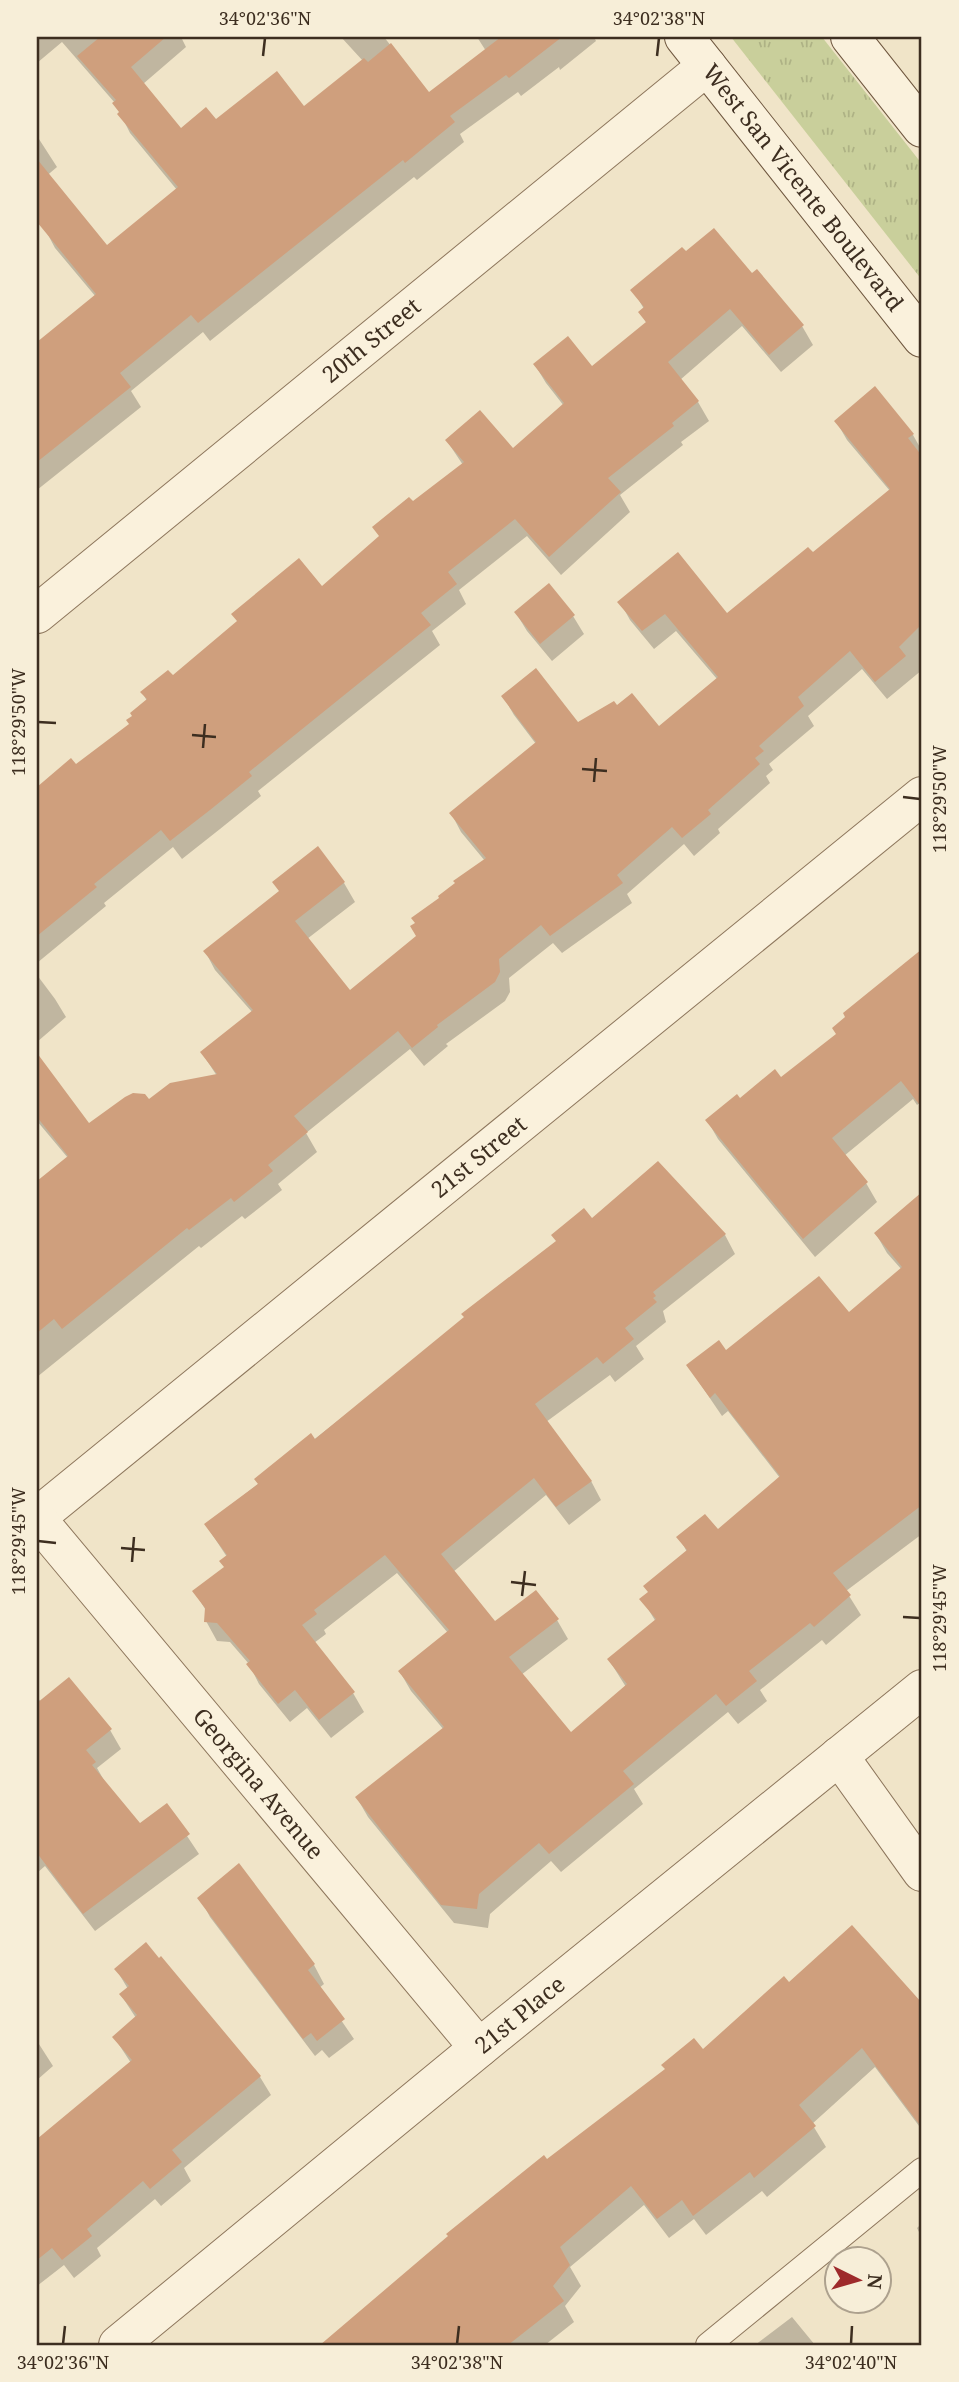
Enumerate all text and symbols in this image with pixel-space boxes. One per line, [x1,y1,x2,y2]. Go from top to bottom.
text: 34°02'36"N [219,6,312,30]
text: 34°02'38"N [613,6,706,30]
street label: West San Vicente Boulevard [696,57,912,317]
street label: 20th Street [315,290,427,390]
text: 118°29'50"W [6,668,30,776]
text: 118°29'50"W [927,745,951,853]
street label: 21st Street [424,1108,533,1205]
text: 118°29'45"W [6,1487,30,1595]
text: 118°29'45"W [927,1564,951,1672]
street label: Georgina Avenue [186,1700,332,1866]
street label: 21st Place [467,1968,571,2061]
north arrow [822,2246,892,2316]
text: N [861,2273,889,2290]
text: 34°02'36"N [17,2350,110,2374]
text: 34°02'38"N [411,2350,504,2374]
text: 34°02'40"N [805,2350,898,2374]

